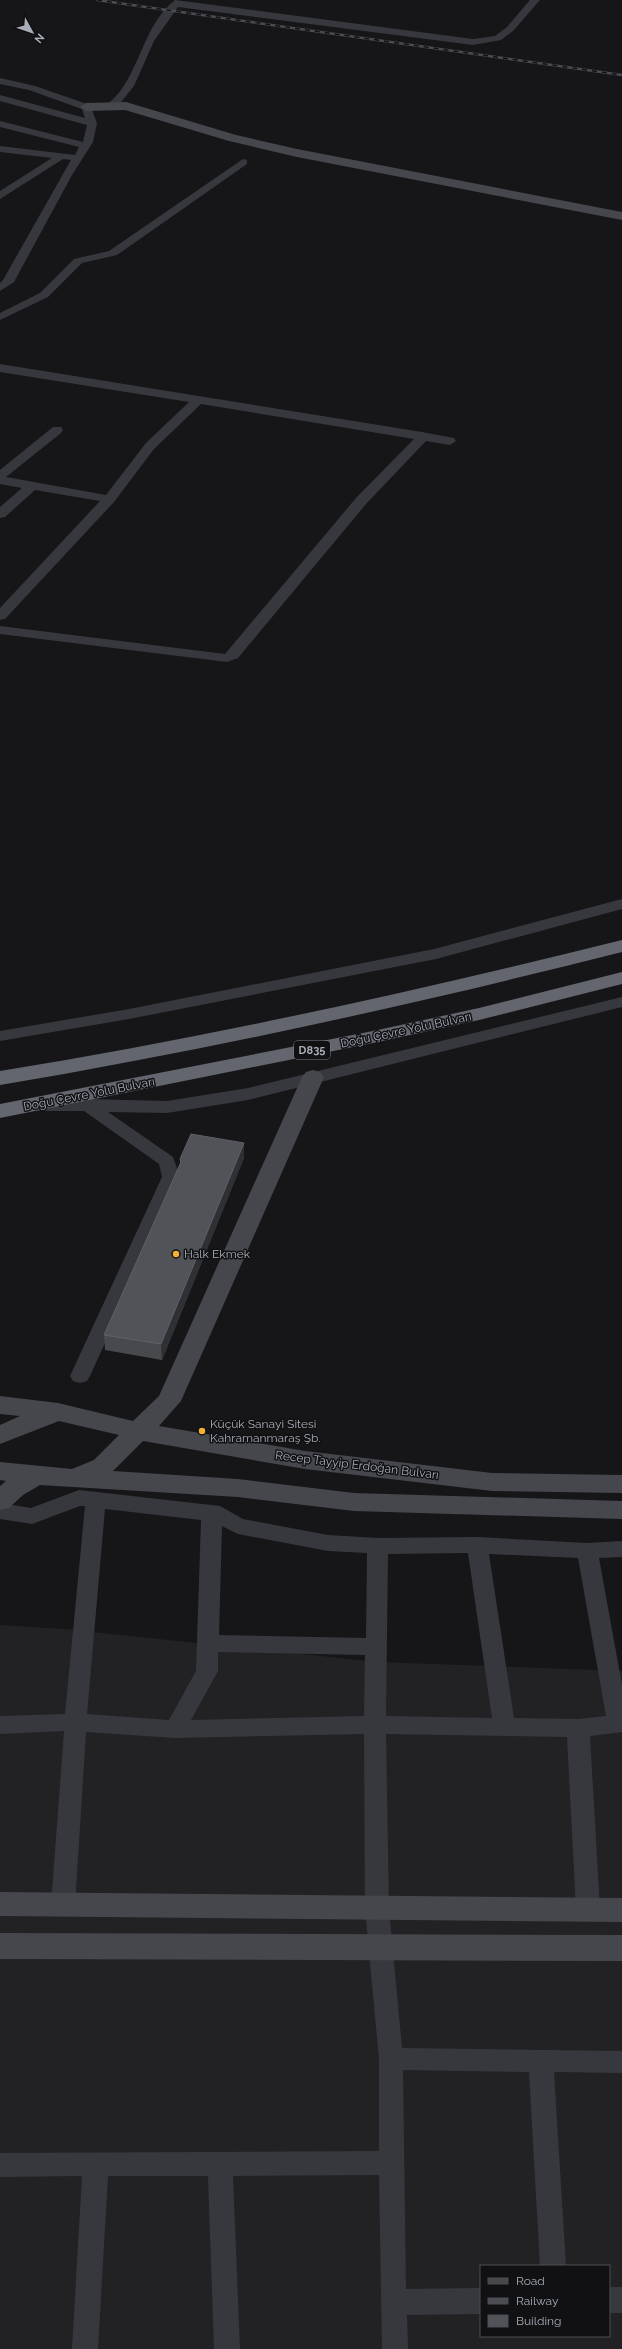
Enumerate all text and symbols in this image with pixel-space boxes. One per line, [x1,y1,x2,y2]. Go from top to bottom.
north arrow [12,12,52,52]
text: N [32,31,47,46]
street label: Doğu Çevre Yolu Bulvarı [339,1009,473,1051]
road number: D835 [294,1041,330,1059]
street label: Doğu Çevre Yolu Bulvarı [22,1074,156,1114]
place label: Halk Ekmek [184,1247,251,1261]
marker: Halk Ekmek [171,1249,181,1259]
place label: Küçük Sanayi Sitesi Kahramanmaraş Şb. [210,1417,321,1445]
marker: Küçük Sanayi Sitesi Kahramanmaraş Şb. [197,1426,207,1436]
street label: Recep Tayyip Erdoğan Bulvarı [274,1448,440,1482]
legend [480,2265,610,2337]
text: Road [516,2274,545,2288]
text: Railway [516,2294,559,2308]
text: Building [516,2314,562,2328]

